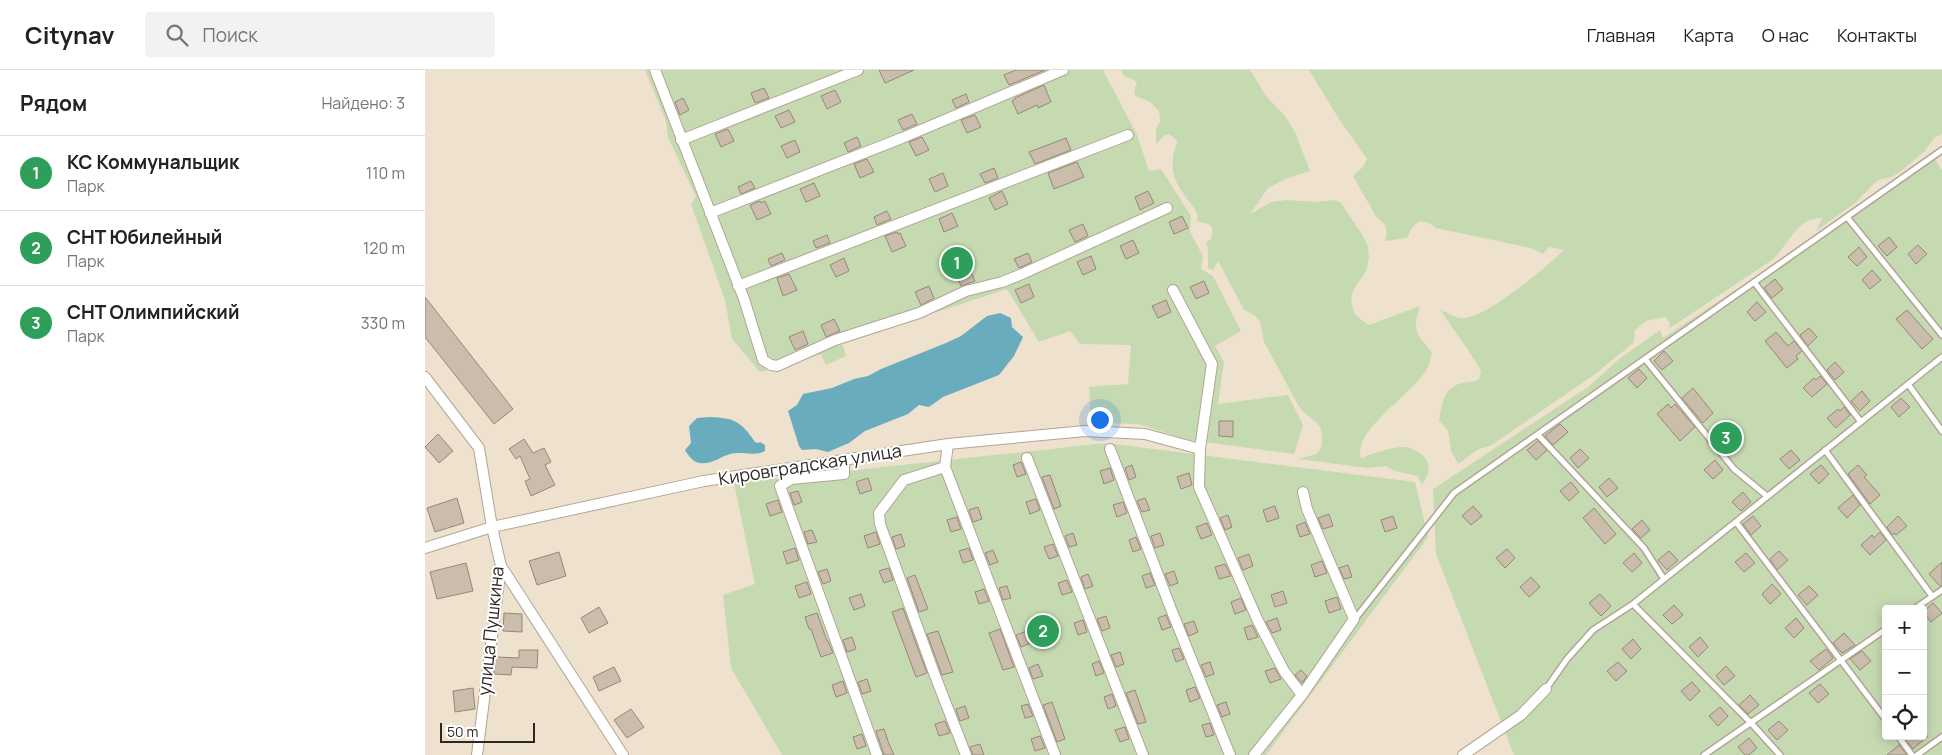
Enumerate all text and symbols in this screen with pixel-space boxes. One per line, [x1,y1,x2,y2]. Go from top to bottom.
search box [145,12,495,57]
text: Citynav [25,18,115,51]
icon: search [163,21,191,49]
text: Поиск [203,22,258,48]
text: Главная [1587,23,1656,47]
text: Карта [1684,23,1734,47]
text: О нас [1762,23,1809,47]
text: Контакты [1837,23,1917,47]
text: Рядом [20,89,87,117]
text: Найдено: 3 [321,92,405,114]
text: КС Коммунальщик [67,149,239,175]
text: 1 [32,162,40,184]
text: 110 m [366,162,405,184]
text: Парк [67,175,104,197]
text: СНТ Юбилейный [67,224,222,250]
text: 2 [31,237,41,259]
text: 120 m [363,237,405,259]
pin: 1 [941,244,973,282]
text: Парк [67,250,104,272]
text: СНТ Олимпийский [67,299,239,325]
text: 3 [31,312,41,334]
text: 330 m [361,312,405,334]
text: Парк [67,325,104,347]
your location [1087,407,1113,433]
pin: 3 [1710,419,1742,457]
street label: Кировградская улица [717,438,903,490]
street label: улица Пушкина [471,565,509,697]
map controls [1882,605,1927,740]
button: + [1882,605,1927,650]
pin: 2 [1027,612,1059,650]
button: − [1882,650,1927,695]
button: locate [1882,695,1927,740]
scale bar [440,720,535,743]
text: 50 m [447,722,478,741]

